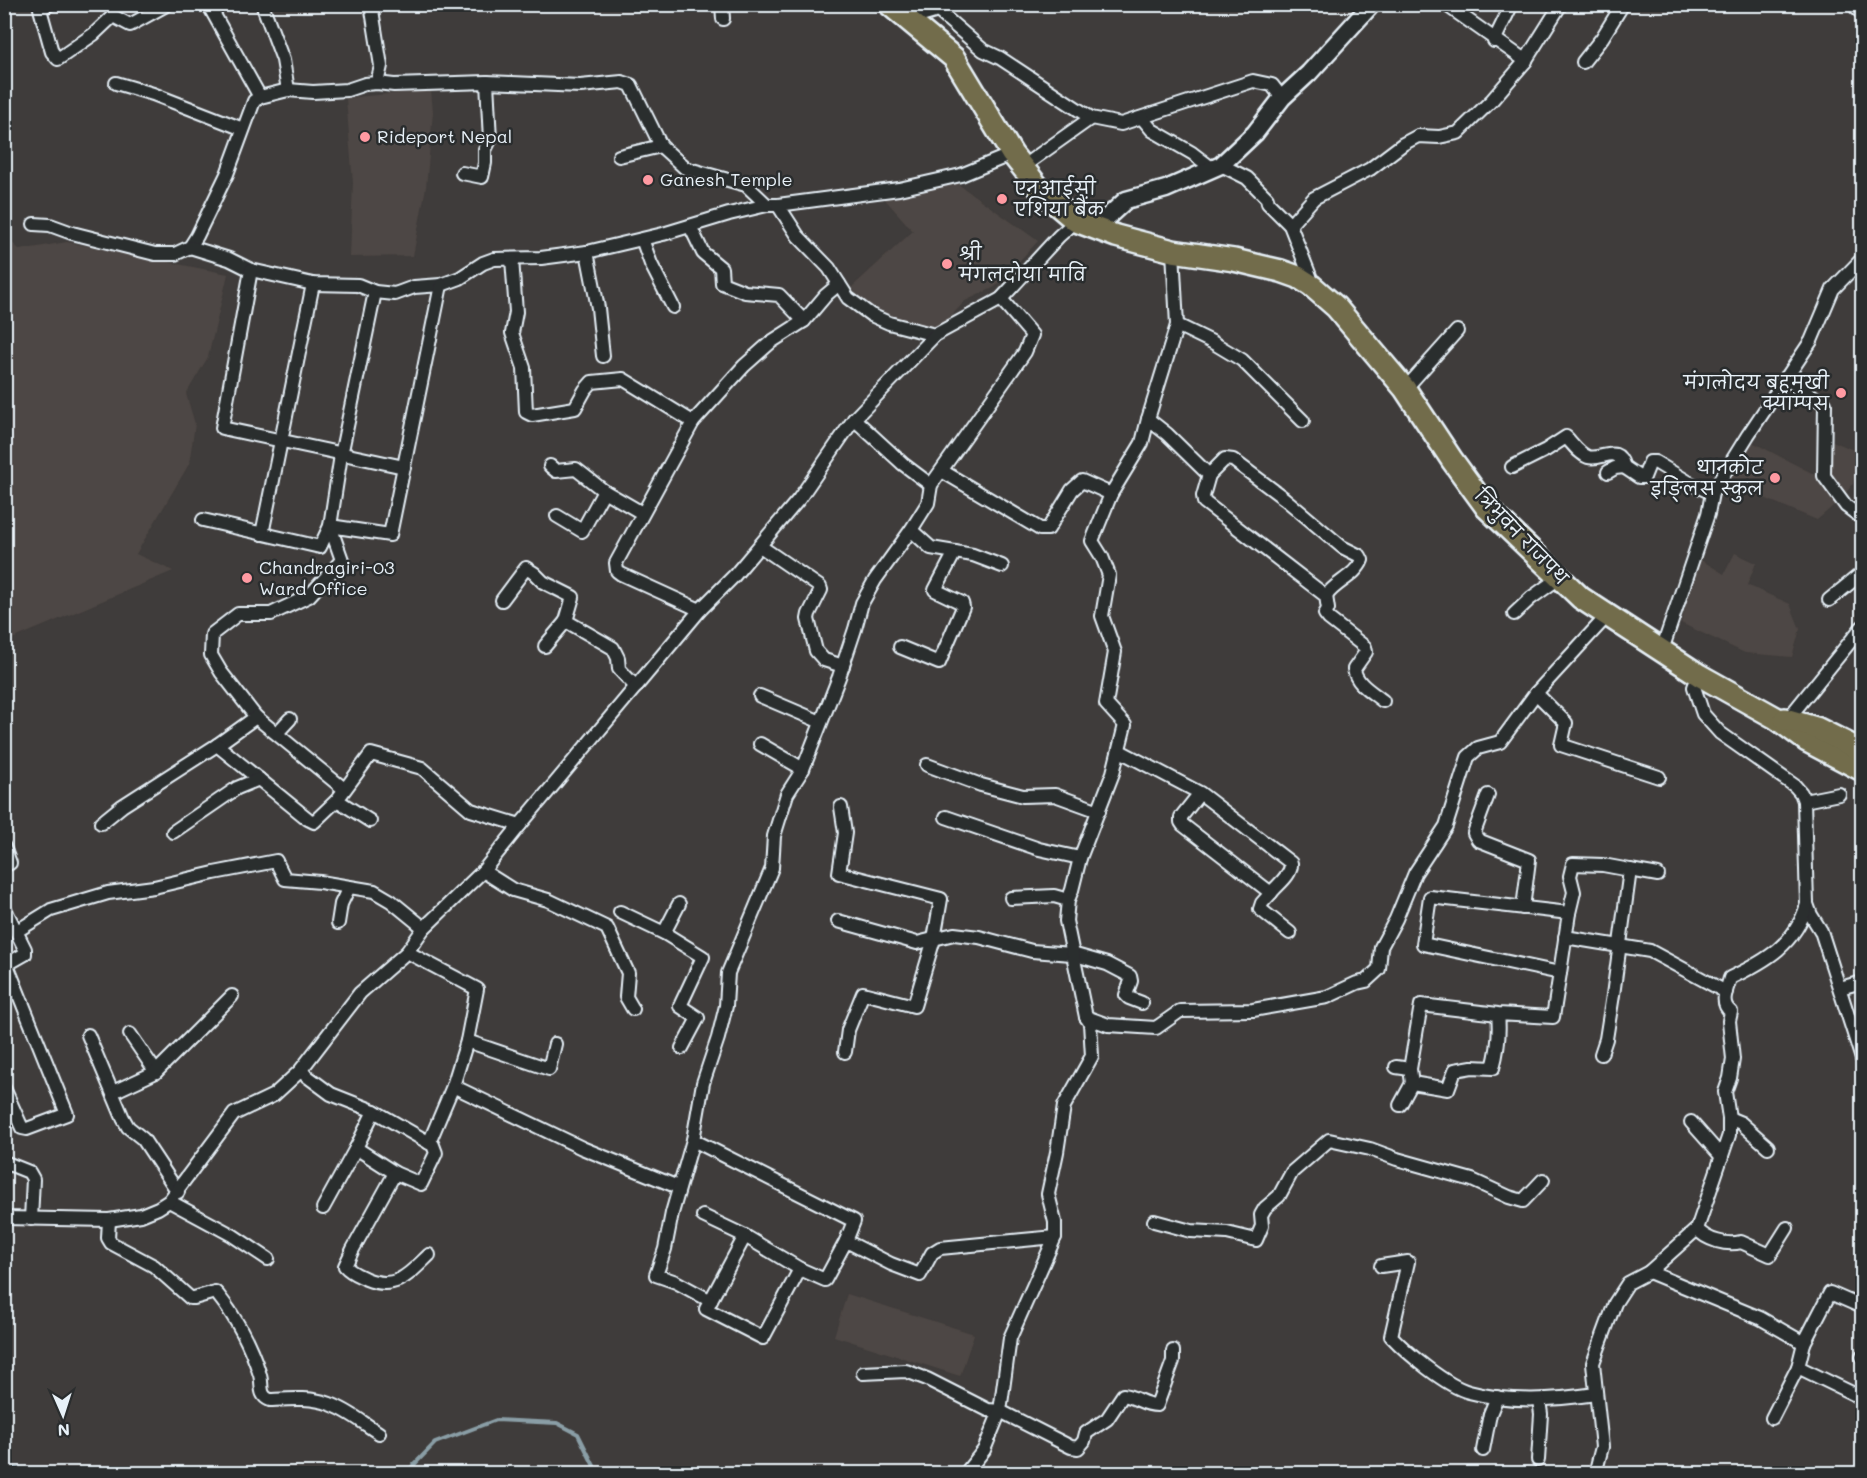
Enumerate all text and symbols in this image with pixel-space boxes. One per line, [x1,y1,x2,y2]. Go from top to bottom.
place label: Rideport Nepal [377,124,512,148]
marker: Rideport Nepal [358,130,372,144]
place label: Ganesh Temple [660,167,793,191]
marker: Ganesh Temple [641,173,655,187]
place label: एनआईसी एशिया बैंक [1013,175,1106,221]
marker: एनआईसी एशिया बैंक [995,192,1009,206]
place label: श्री मंगलदोया मावि [958,240,1088,286]
marker: श्री मंगलदोया मावि [940,257,954,271]
place label: मंगलोदय बहुमुखी क्याम्पस [1683,369,1830,415]
marker: मंगलोदय बहुमुखी क्याम्पस [1834,386,1848,400]
place label: थानकोट इङ्लिस स्कुल [1650,454,1764,503]
marker: थानकोट इङ्लिस स्कुल [1768,471,1782,485]
street label: त्रिभुवन राजपथ [1467,482,1575,592]
place label: Chandragiri-03 Ward Office [259,555,395,600]
marker: Chandragiri-03 Ward Office [240,571,254,585]
north arrow [33,1385,93,1445]
text: N [57,1420,70,1441]

